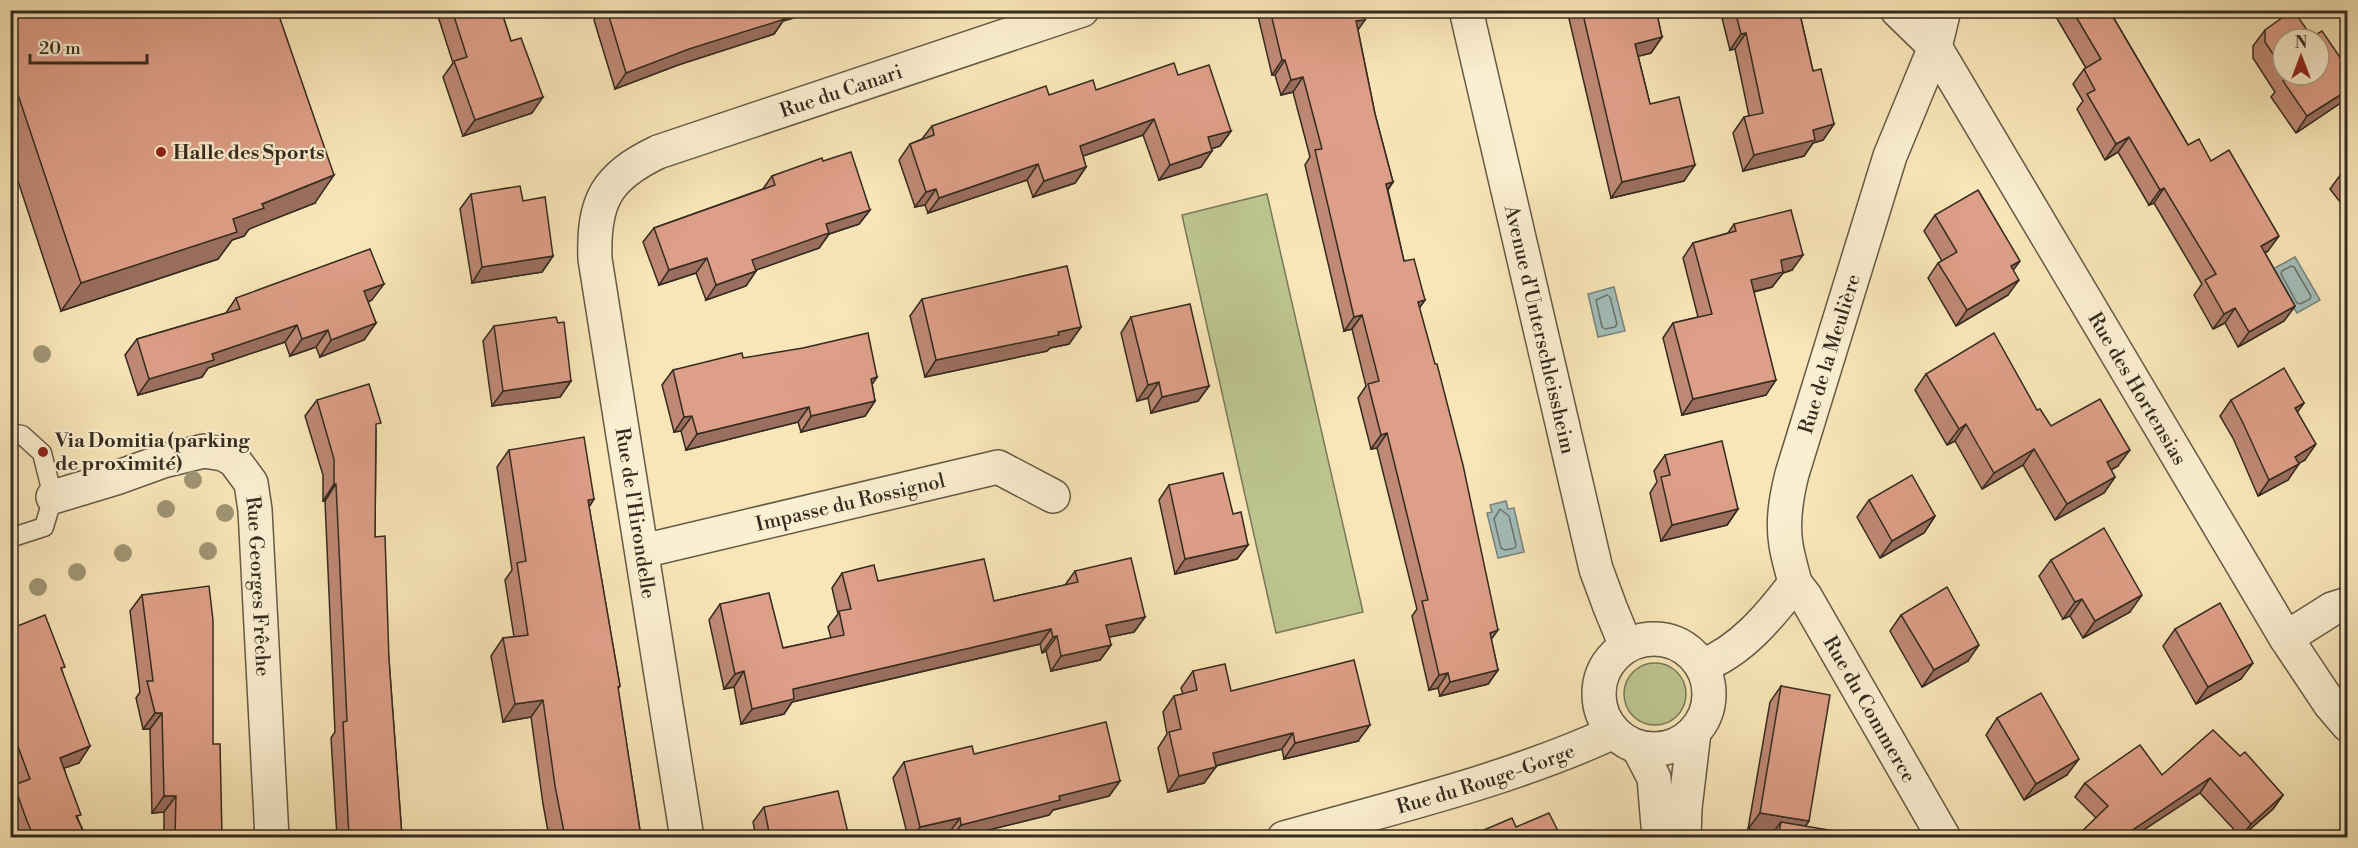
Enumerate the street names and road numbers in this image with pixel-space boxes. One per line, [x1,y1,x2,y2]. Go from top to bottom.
street label: Rue du Canari [777,60,906,124]
street label: Avenue d'Unterschleissheim [1498,202,1580,457]
street label: Rue de la Meulière [1794,271,1867,437]
street label: Rue des Hortensias [2081,308,2191,470]
street label: Rue de l'Hirondelle [609,426,660,601]
street label: Impasse du Rossignol [753,469,948,538]
street label: Rue Georges Frêche [239,495,275,677]
street label: Rue du Commerce [1817,632,1921,788]
street label: Rue du Rouge-Gorge [1394,739,1579,821]

